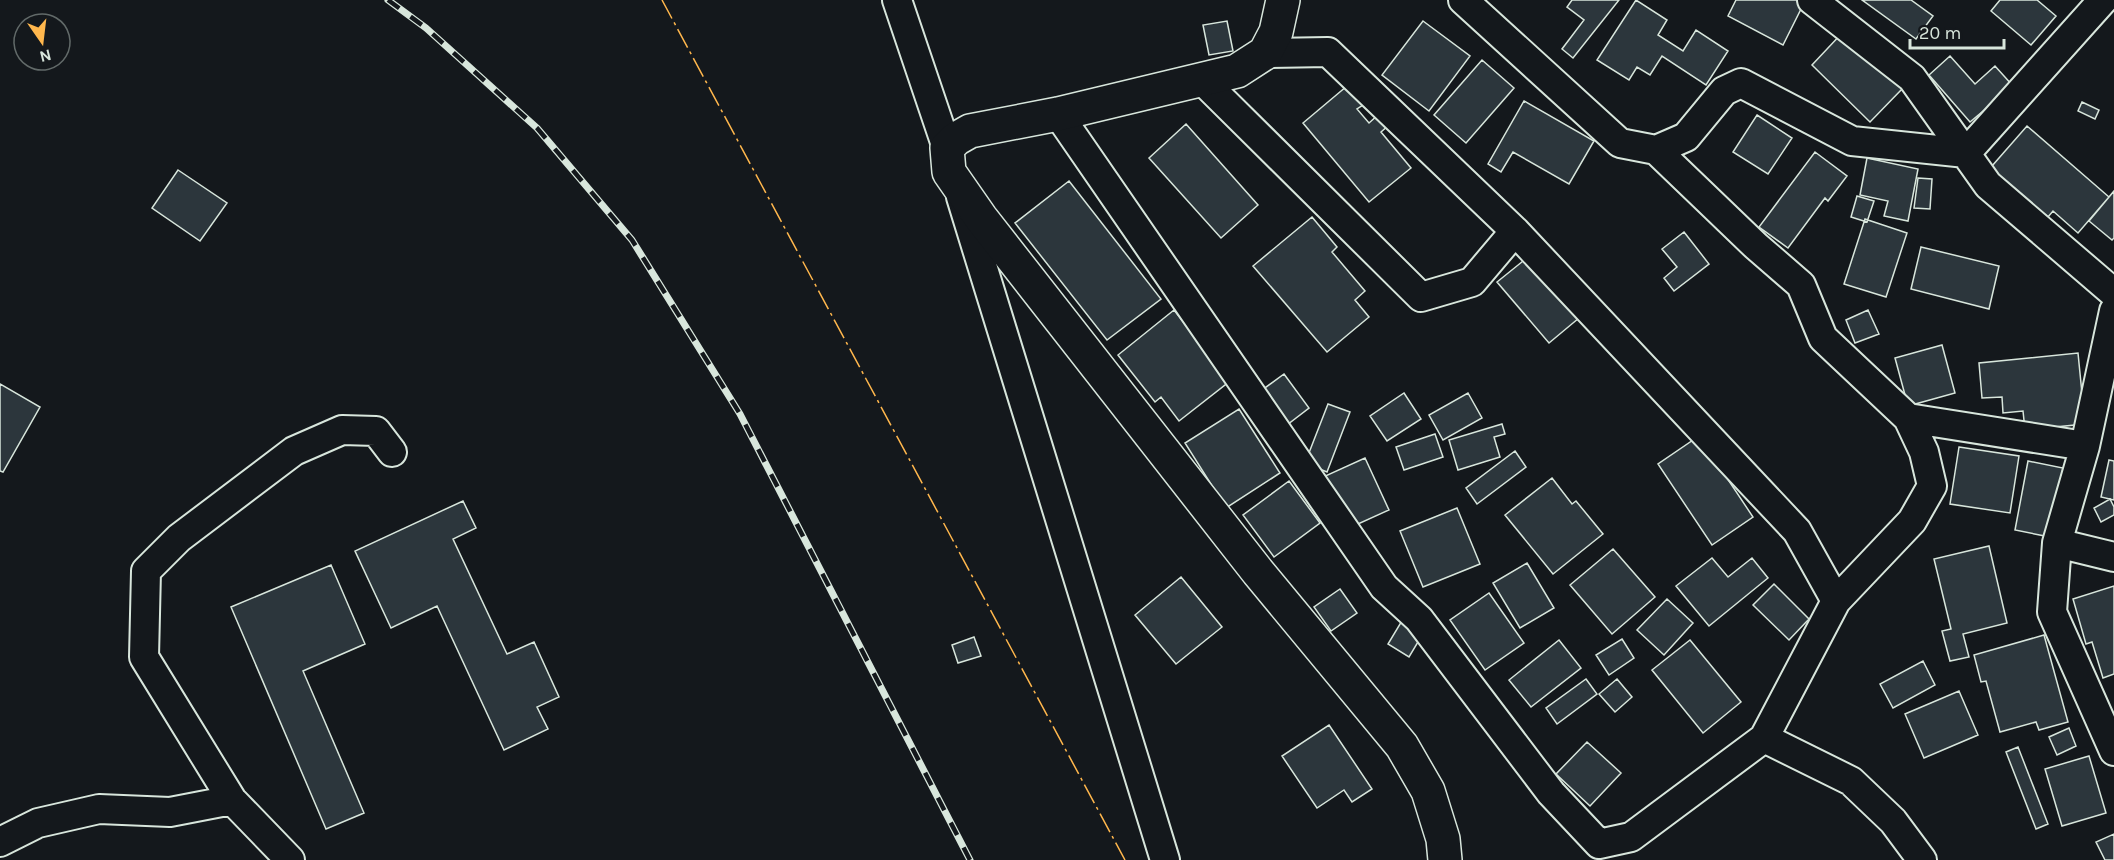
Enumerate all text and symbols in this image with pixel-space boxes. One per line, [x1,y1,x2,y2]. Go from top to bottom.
north arrow [12,12,72,72]
scale bar [1910,12,2004,50]
text: 20 m [1919,22,1961,44]
text: N [38,45,53,67]

